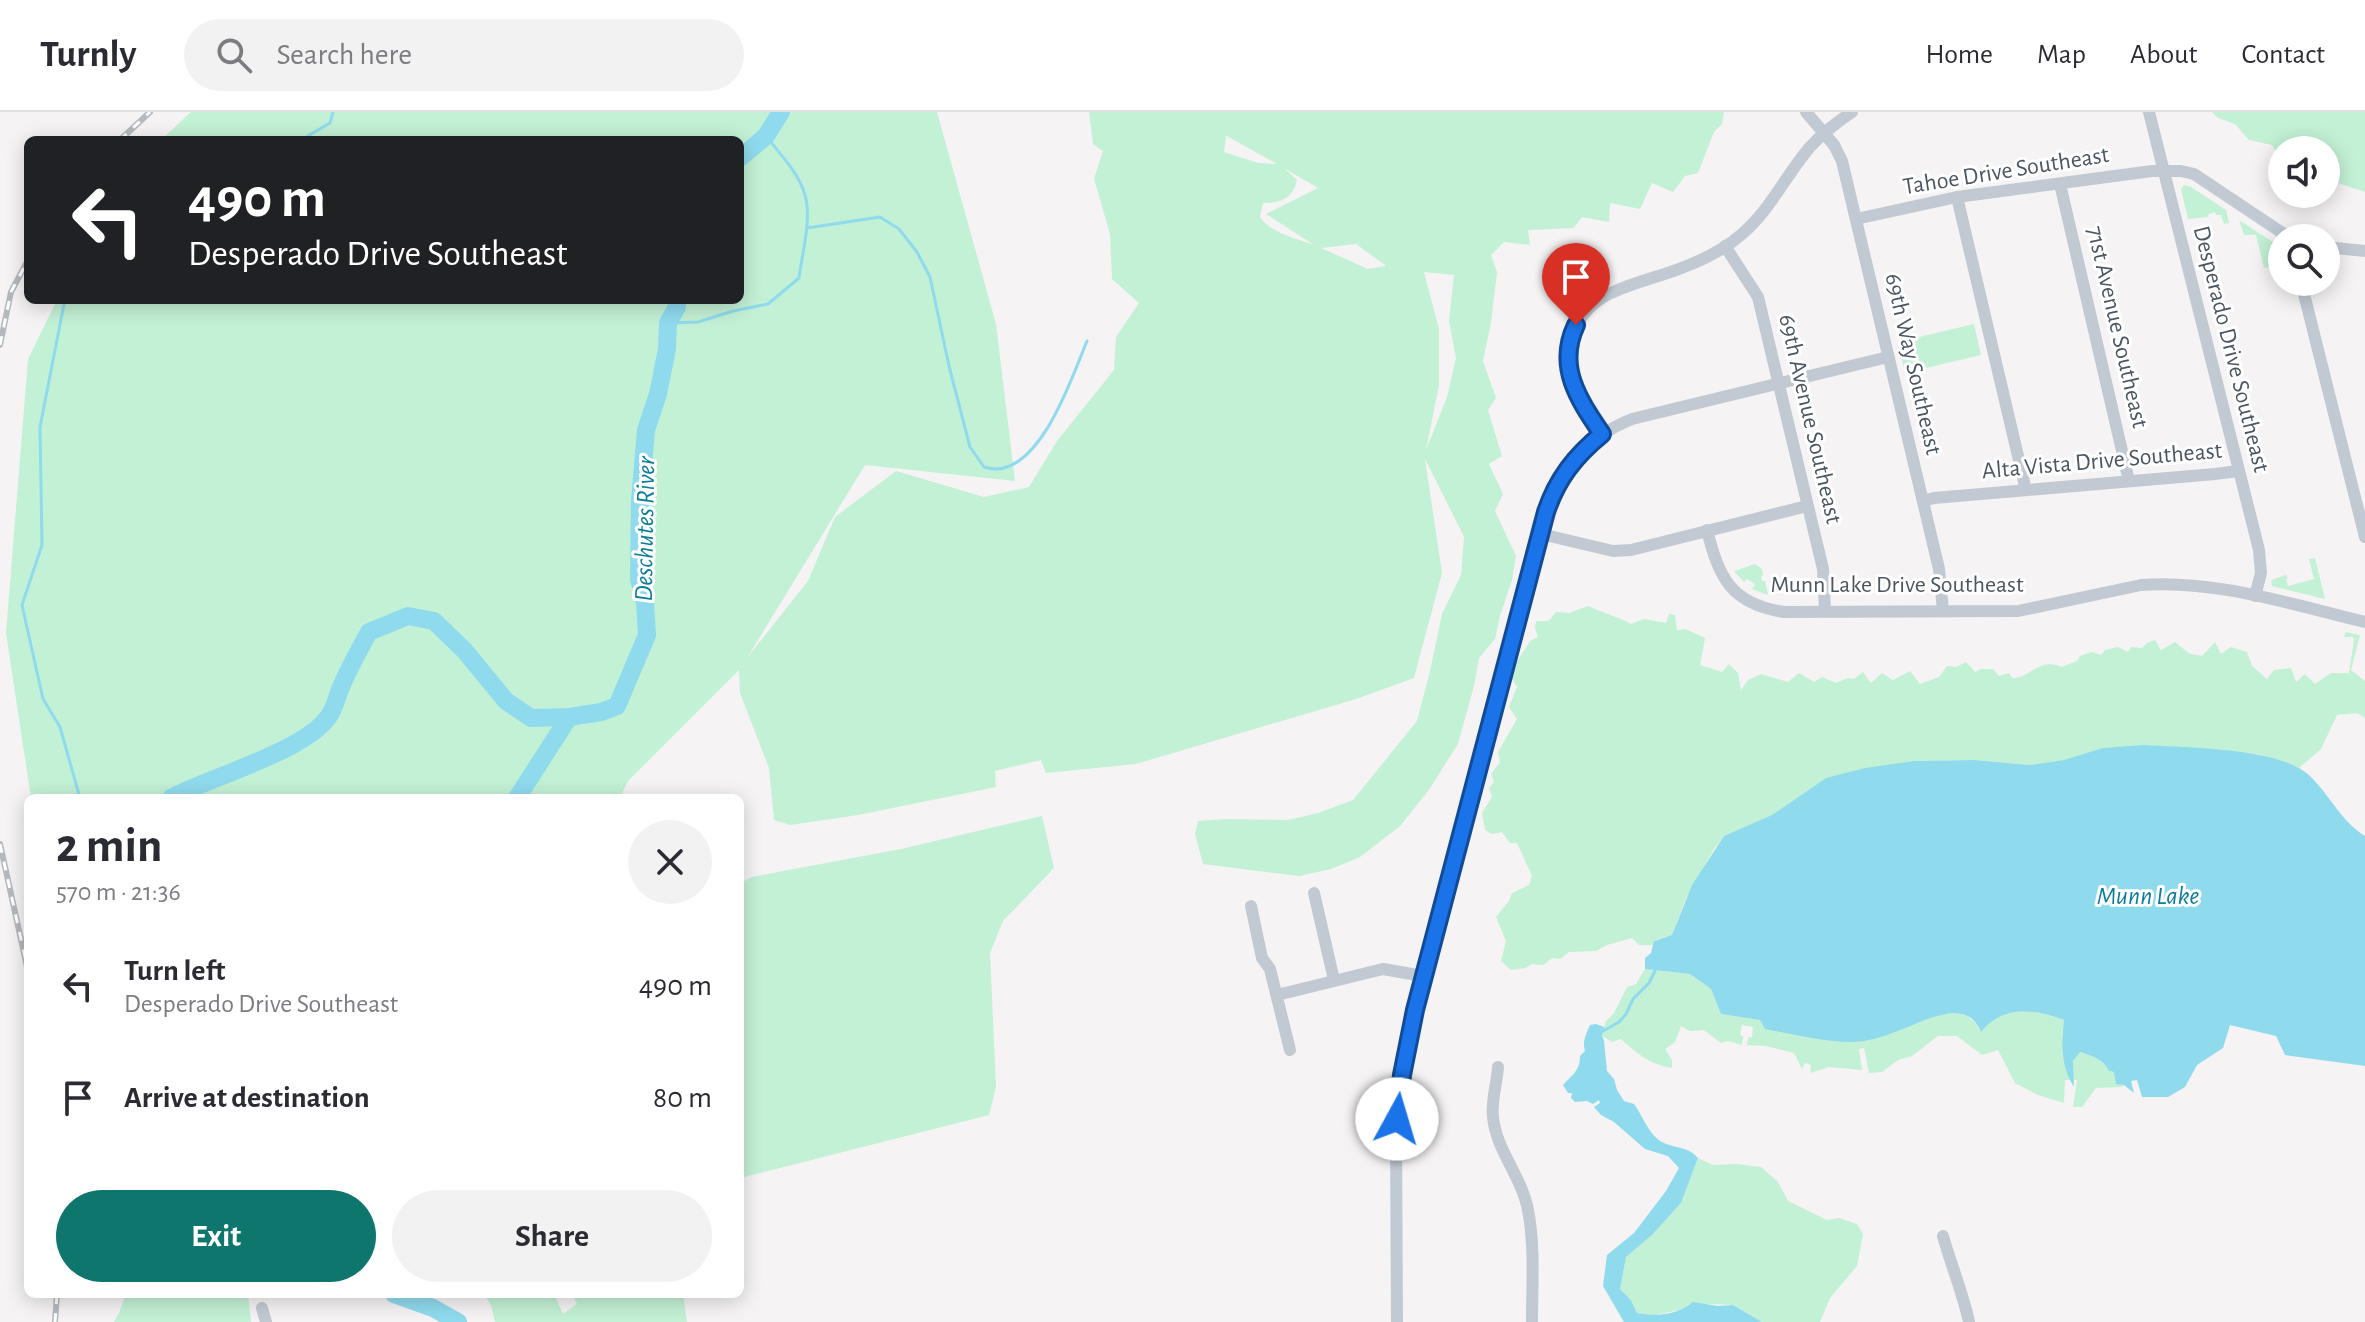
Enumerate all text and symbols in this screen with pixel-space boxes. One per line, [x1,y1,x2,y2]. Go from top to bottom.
search box [184,19,744,91]
icon: search [212,33,256,77]
text: Turnly [40,36,136,74]
text: Search here [276,40,412,70]
text: Home [1926,41,1993,69]
text: Map [2037,41,2086,69]
text: About [2130,41,2198,69]
text: Contact [2242,41,2325,69]
map controls [2268,136,2340,296]
button: sound [2268,136,2340,208]
street label: Tahoe Drive Southeast [1901,143,2111,199]
icon: left [56,168,160,272]
text: 490 m [188,171,326,227]
street label: Desperado Drive Southeast [2189,223,2273,475]
street label: 71st Avenue Southeast [2082,224,2152,431]
button: search [2268,224,2340,296]
text: Desperado Drive Southeast [188,236,568,272]
pin [1542,243,1610,325]
icon: arrive [1554,255,1598,299]
street label: 69th Way Southeast [1880,271,1946,457]
street label: 69th Avenue Southeast [1774,312,1846,526]
street label: Alta Vista Drive Southeast [1981,439,2223,483]
water label: Deschutes River [631,455,659,602]
street label: Munn Lake Drive Southeast [1770,573,2024,597]
button: close [628,820,712,904]
text: 2 min [56,823,163,871]
text: 570 m · 21:36 [56,879,181,905]
water label: Munn Lake [2097,883,2199,909]
text: Turn left [124,956,225,986]
icon: left [56,964,100,1008]
text: 490 m [639,971,712,1001]
text: Desperado Drive Southeast [124,991,398,1017]
icon: arrive [56,1076,100,1120]
position arrow [1355,1077,1439,1161]
text: Arrive at destination [124,1083,370,1113]
text: 80 m [653,1083,712,1113]
button: Exit [56,1190,376,1282]
button: Share [392,1190,712,1282]

